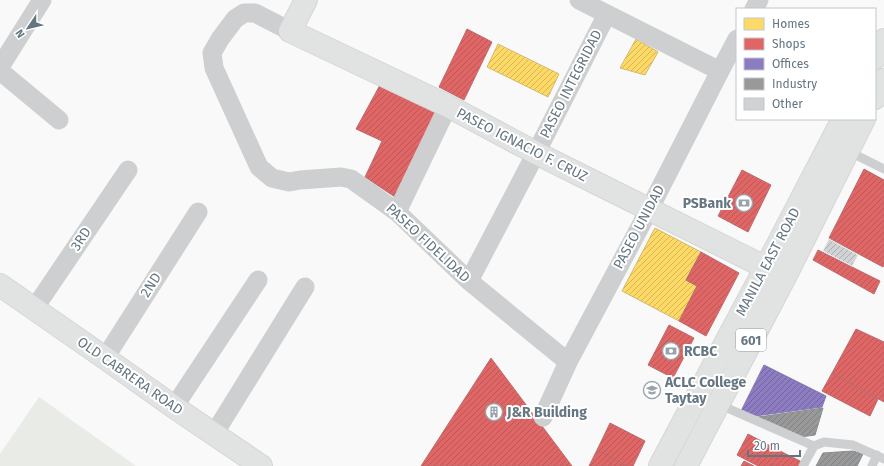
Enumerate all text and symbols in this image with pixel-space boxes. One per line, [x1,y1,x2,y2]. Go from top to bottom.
north arrow [8,8,48,48]
legend [736,8,876,120]
text: Homes [772,17,810,31]
text: N [13,27,28,40]
street label: PASEO INTEGRIDAD [536,27,606,141]
text: Shops [772,37,806,51]
text: Offices [772,57,809,71]
text: Industry [772,77,817,91]
text: Other [772,97,803,111]
street label: PASEO IGNACIO F. CRUZ [454,105,590,185]
street label: PASEO UNIDAD [610,182,668,272]
bank icon: PSBank [734,193,754,213]
place label: PSBank [683,195,731,212]
street label: PASEO FIDELIDAD [383,200,473,286]
street label: MANILA EAST ROAD [732,205,804,319]
street label: 3RD [67,224,95,254]
street label: 2ND [137,270,165,300]
road number: 601 [736,329,766,351]
street label: OLD CABRERA ROAD [74,333,186,419]
bank icon: RCBC [661,341,681,361]
place label: RCBC [684,343,717,360]
place label: ACLC College Taytay [664,374,746,407]
school or university icon: ACLC College Taytay [642,380,662,400]
building icon: J&R Building [484,402,504,422]
place label: J&R Building [506,404,587,421]
scale bar [748,432,800,458]
text: 20 m [754,439,780,453]

